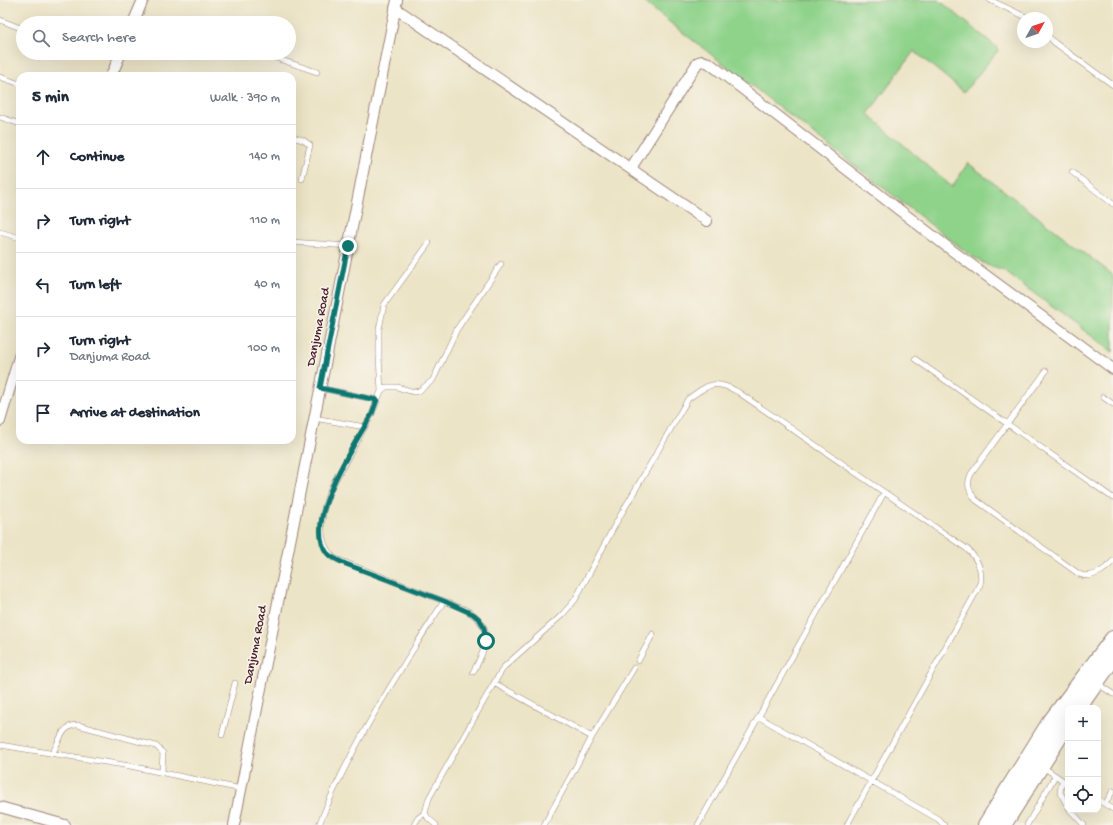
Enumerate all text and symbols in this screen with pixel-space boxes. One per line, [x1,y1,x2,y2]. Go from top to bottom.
north arrow [1017,12,1053,48]
search box [16,16,296,60]
icon: search [30,27,52,49]
text: Search here [62,29,136,47]
text: 5 min [32,88,69,108]
text: Walk · 390 m [210,91,280,106]
icon: ahead [32,146,54,168]
text: Continue [70,148,124,166]
text: 140 m [249,149,280,164]
icon: right [32,210,54,232]
text: Turn right [70,212,130,230]
text: 110 m [250,213,280,228]
route end [339,237,357,255]
icon: left [32,274,54,296]
text: Turn left [70,276,121,294]
text: 40 m [254,277,280,292]
street label: Danjuma Road [304,285,334,369]
text: Turn right [70,332,130,350]
icon: right [32,338,54,360]
text: 100 m [248,341,280,356]
text: Danjuma Road [70,350,150,365]
icon: arrive [32,402,54,424]
text: Arrive at destination [70,404,200,422]
street label: Danjuma Road [241,603,271,687]
route start [477,632,495,650]
map controls [1065,705,1101,813]
button: + [1065,705,1101,741]
button: − [1065,741,1101,777]
button: locate [1065,777,1101,813]

